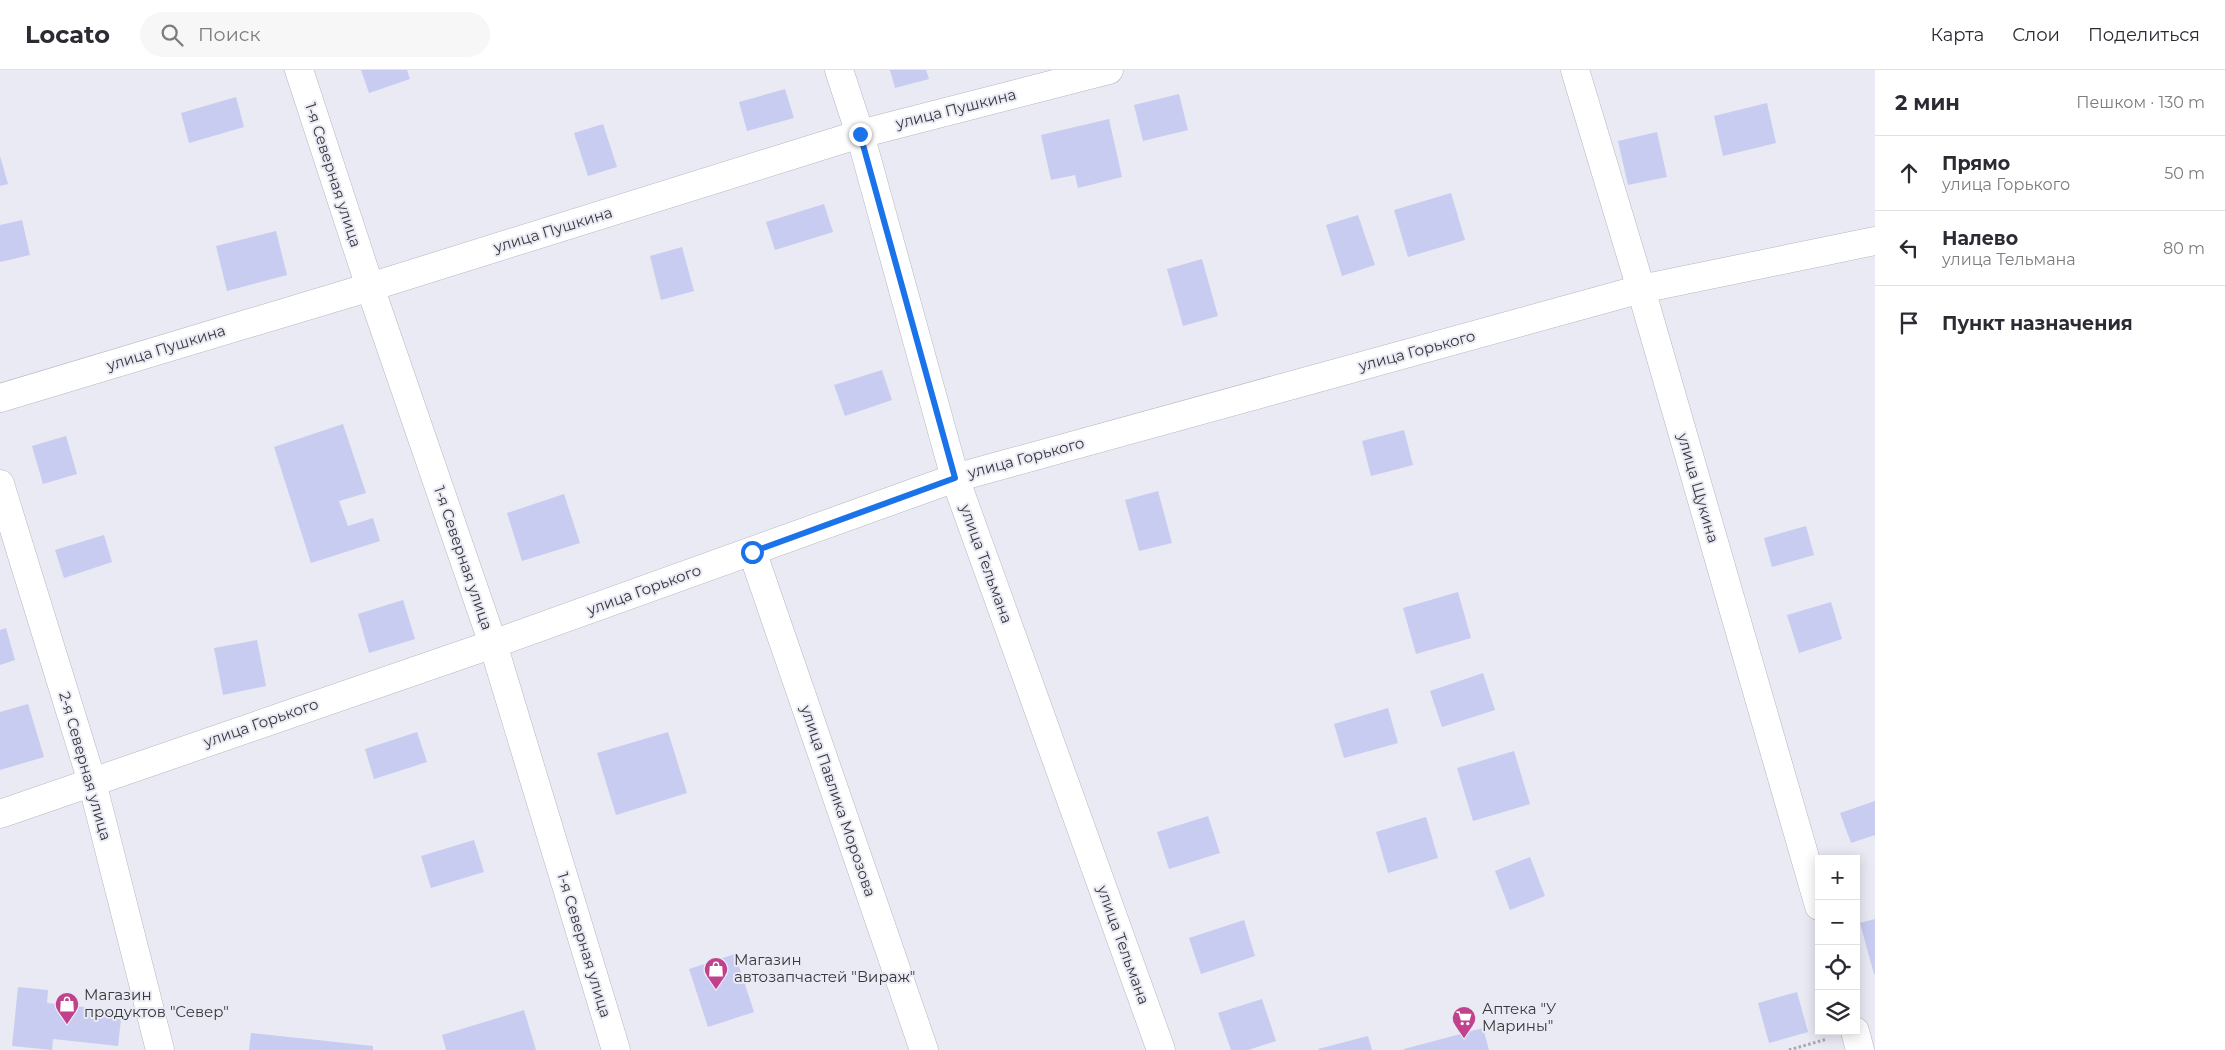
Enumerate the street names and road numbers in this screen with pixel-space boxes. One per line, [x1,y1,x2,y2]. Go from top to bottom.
street label: улица Пушкина [893,84,1018,133]
street label: 1-я Северная улица [301,100,366,250]
street label: улица Пушкина [490,202,615,257]
street label: улица Пушкина [103,320,228,375]
street label: улица Горького [1355,326,1477,375]
street label: улица Щукина [1673,430,1723,545]
street label: улица Горького [964,433,1086,482]
street label: 1-я Северная улица [430,483,497,632]
street label: улица Тельмана [956,501,1017,626]
street label: улица Горького [583,560,704,619]
street label: 2-я Северная улица [55,689,116,842]
street label: улица Горького [200,694,321,751]
street label: улица Павлика Морозова [796,702,880,899]
street label: 1-я Северная улица [553,870,616,1020]
street label: улица Тельмана [1093,882,1154,1007]

